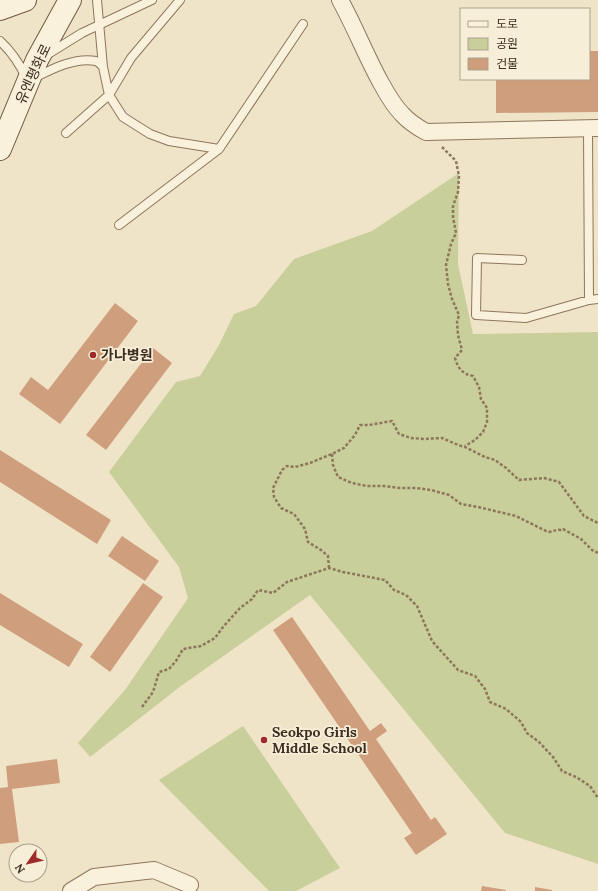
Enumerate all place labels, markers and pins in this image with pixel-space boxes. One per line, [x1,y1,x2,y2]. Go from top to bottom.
place label: 가나병원 [101,346,153,364]
marker: 가나병원 [88,350,98,360]
place label: Seokpo Girls Middle School [272,723,367,757]
marker: Seokpo Girls Middle School [259,735,269,745]

